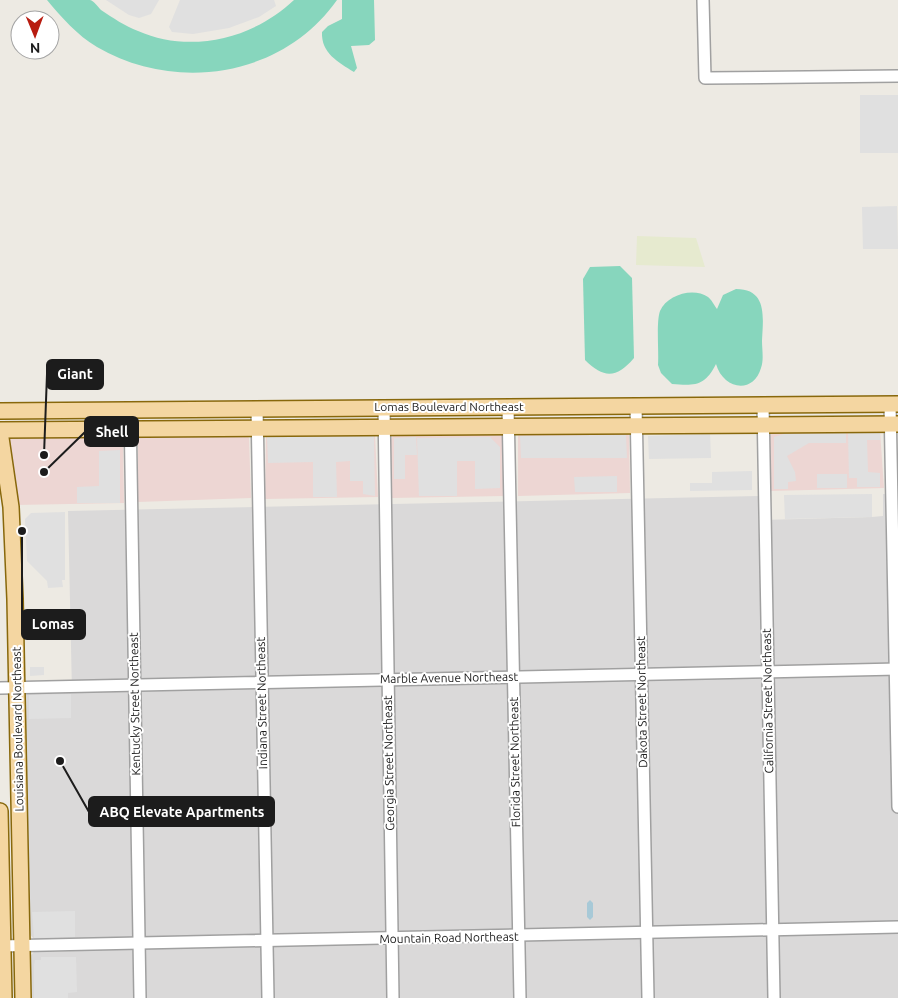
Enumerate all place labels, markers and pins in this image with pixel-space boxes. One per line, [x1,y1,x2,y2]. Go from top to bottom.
callout: Giant [47,360,103,389]
callout: Shell [85,417,138,446]
callout: Lomas [22,610,85,639]
callout: ABQ Elevate Apartments [89,797,274,826]

